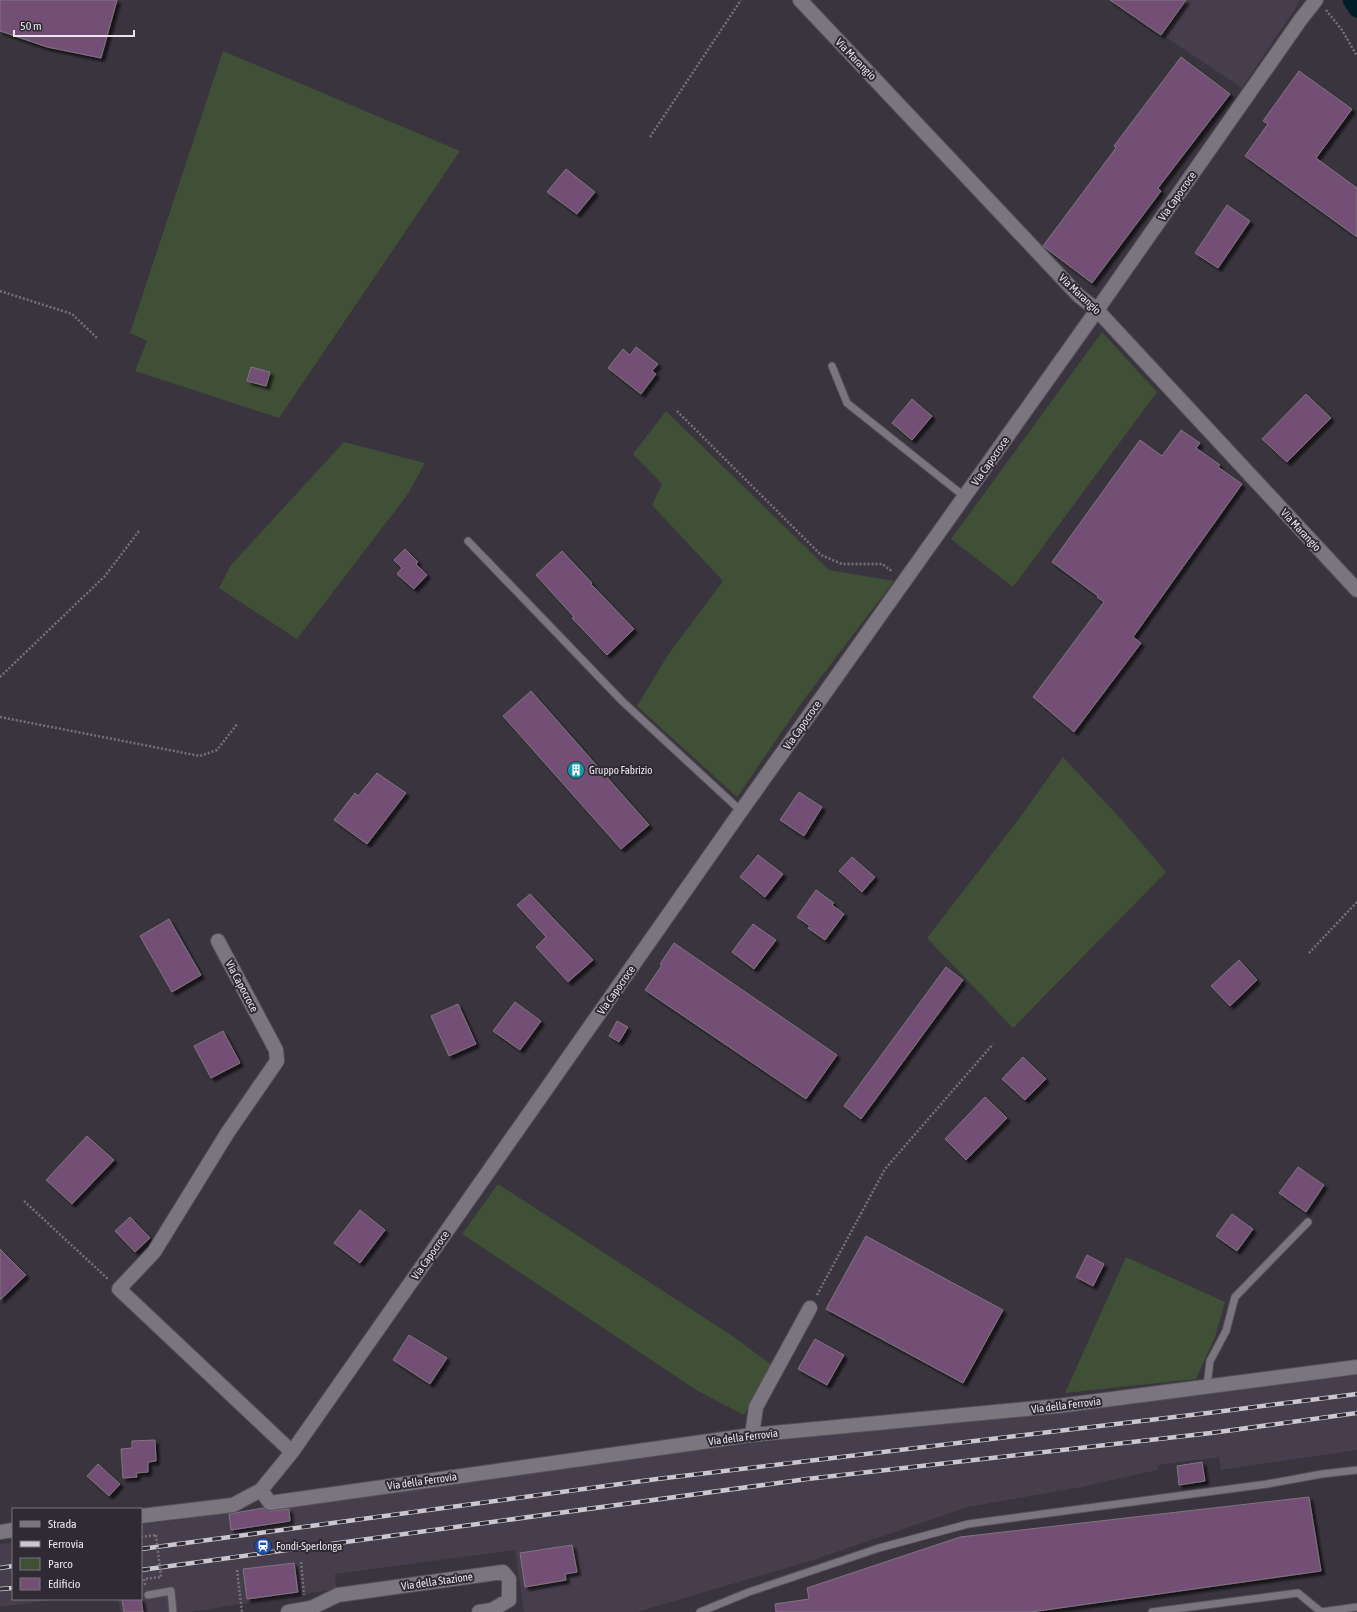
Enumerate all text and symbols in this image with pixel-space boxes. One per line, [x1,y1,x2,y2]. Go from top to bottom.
scale bar [14,12,134,38]
text: 50 m [20,19,42,33]
street label: Via Marangio [833,36,879,82]
street label: Via Capocroce [1156,169,1198,223]
street label: Via Marangio [1057,272,1103,316]
street label: Via Capocroce [969,434,1011,488]
street label: Via Marangio [1279,507,1323,553]
street label: Via Capocroce [781,698,823,752]
building icon: Gruppo Fabrizio [566,760,586,780]
place label: Gruppo Fabrizio [589,764,652,776]
street label: Via Capocroce [223,958,261,1014]
street label: Via Capocroce [595,963,637,1017]
street label: Via Capocroce [409,1228,451,1282]
street label: Via della Ferrovia [1030,1395,1102,1415]
street label: Via della Ferrovia [707,1427,779,1447]
street label: Via della Ferrovia [386,1470,458,1492]
legend [12,1508,142,1600]
text: Strada [48,1517,77,1531]
station icon: Fondi-Sperlonga [253,1536,273,1556]
text: Ferrovia [48,1537,84,1551]
place label: Fondi-Sperlonga [276,1540,342,1552]
text: Parco [48,1557,73,1571]
street label: Via della Stazione [400,1570,474,1592]
text: Edificio [48,1577,81,1591]

